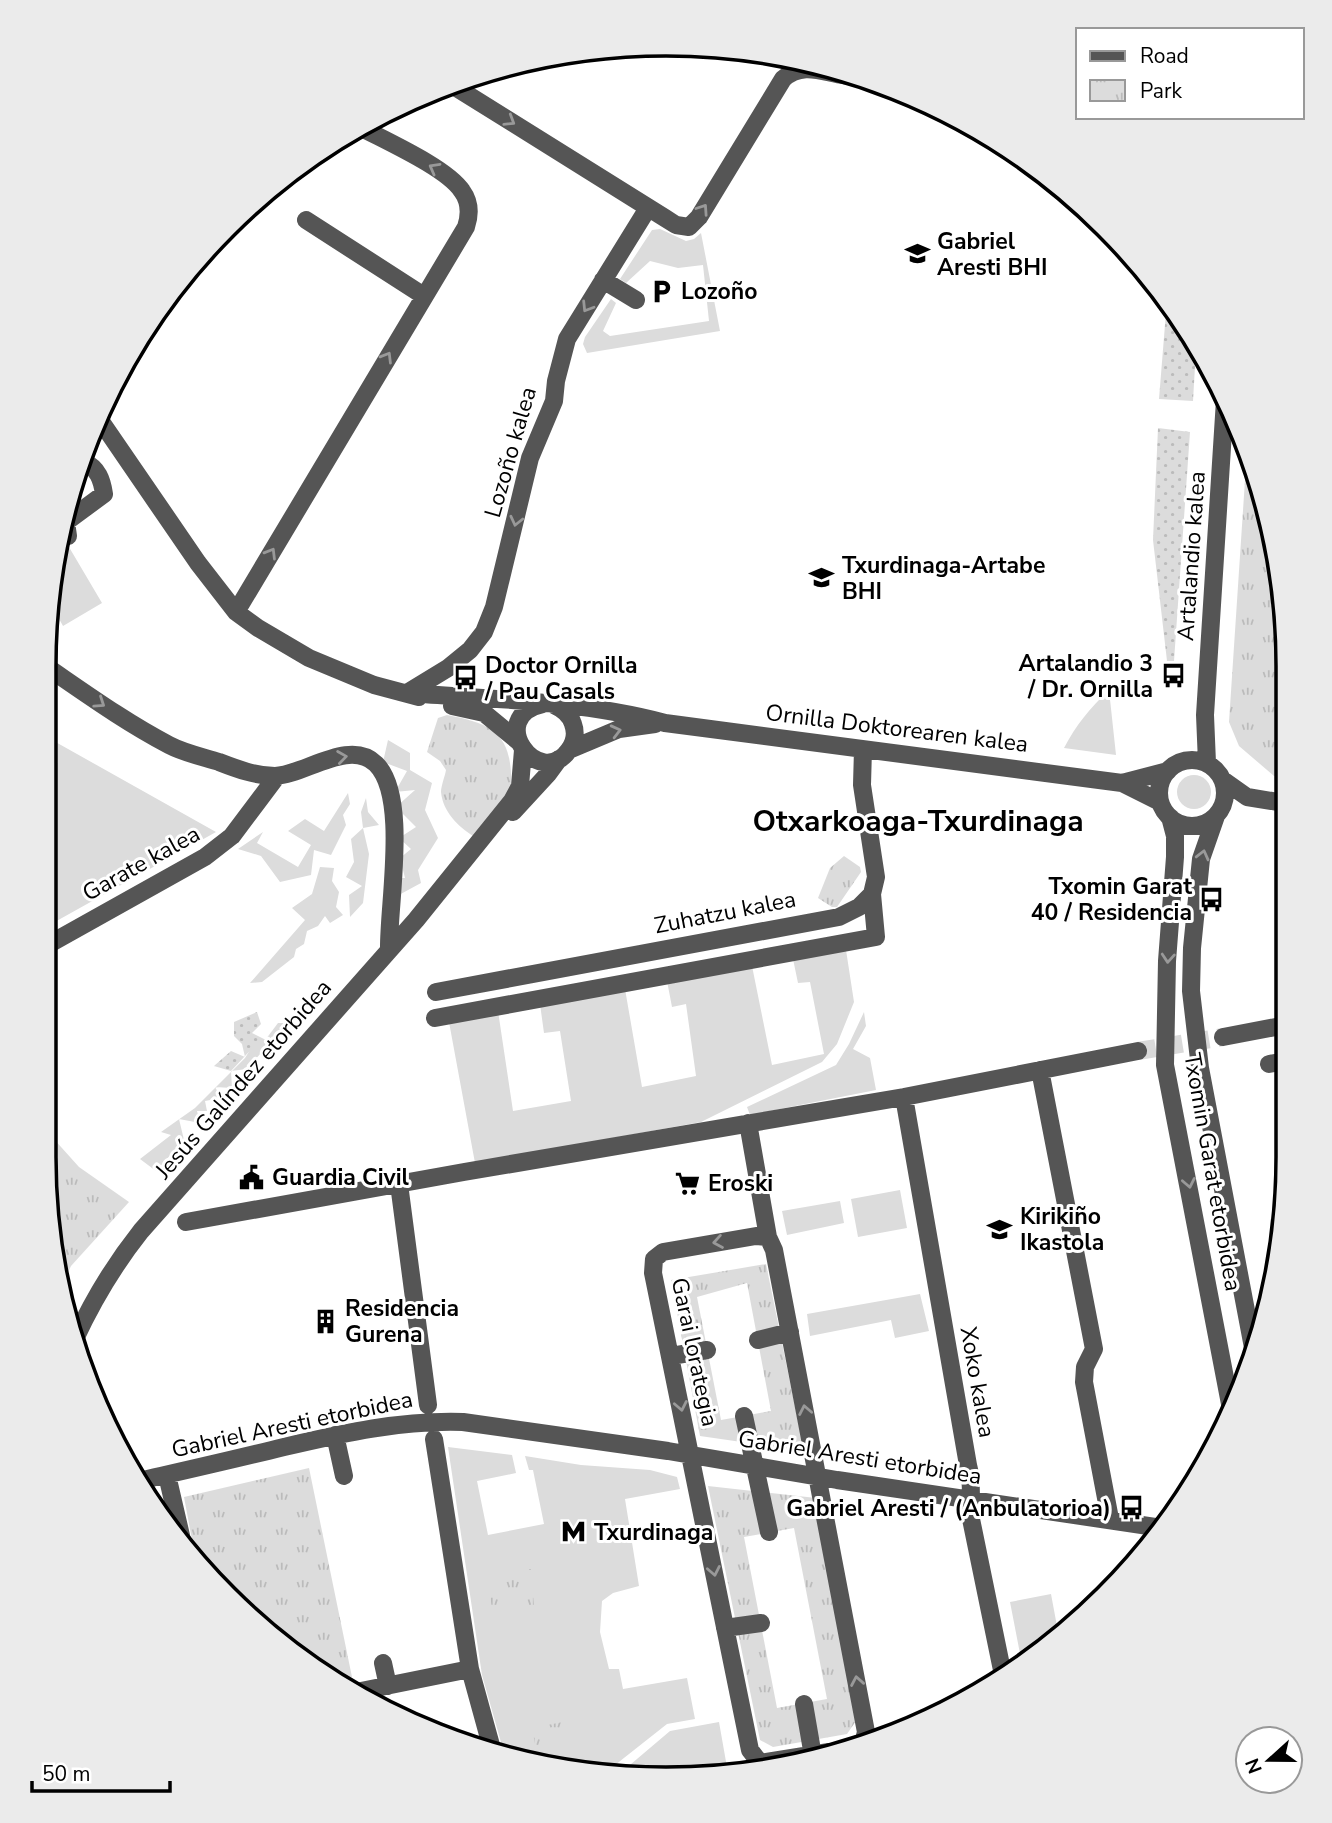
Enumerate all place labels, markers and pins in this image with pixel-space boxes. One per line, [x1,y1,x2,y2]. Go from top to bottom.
place label: Gabriel Aresti BHI [937,226,1048,283]
school or university icon: Gabriel Aresti BHI [903,240,931,268]
place label: Lozoño [681,276,758,307]
parking icon: Lozoño [647,277,675,305]
place label: Txurdinaga-Artabe BHI [842,550,1045,607]
school or university icon: Txurdinaga-Artabe BHI [808,564,836,592]
place label: Artalandio 3 / Dr. Ornilla [1019,648,1153,705]
place label: Doctor Ornilla / Pau Casals [484,650,638,707]
bus stop icon: Artalandio 3 / Dr. Ornilla [1159,662,1187,690]
bus stop icon: Doctor Ornilla / Pau Casals [451,664,479,692]
place label: Txomin Garat 40 / Residencia [1031,871,1192,928]
bus stop icon: Txomin Garat 40 / Residencia [1198,885,1226,913]
place label: Guardia Civil [272,1162,410,1193]
public building icon: Guardia Civil [238,1163,266,1191]
place label: Eroski [708,1168,773,1199]
supermarket icon: Eroski [674,1169,702,1197]
place label: Kirikiño Ikastola [1020,1201,1104,1258]
school or university icon: Kirikiño Ikastola [986,1215,1014,1243]
place label: Residencia Gurena [345,1293,459,1350]
building icon: Residencia Gurena [311,1307,339,1335]
place label: Gabriel Aresti / (Anbulatorioa) [786,1493,1111,1524]
bus stop icon: Gabriel Aresti / (Anbulatorioa) [1117,1494,1145,1522]
place label: Txurdinaga [594,1517,713,1548]
metro station icon: Txurdinaga [560,1518,588,1546]

